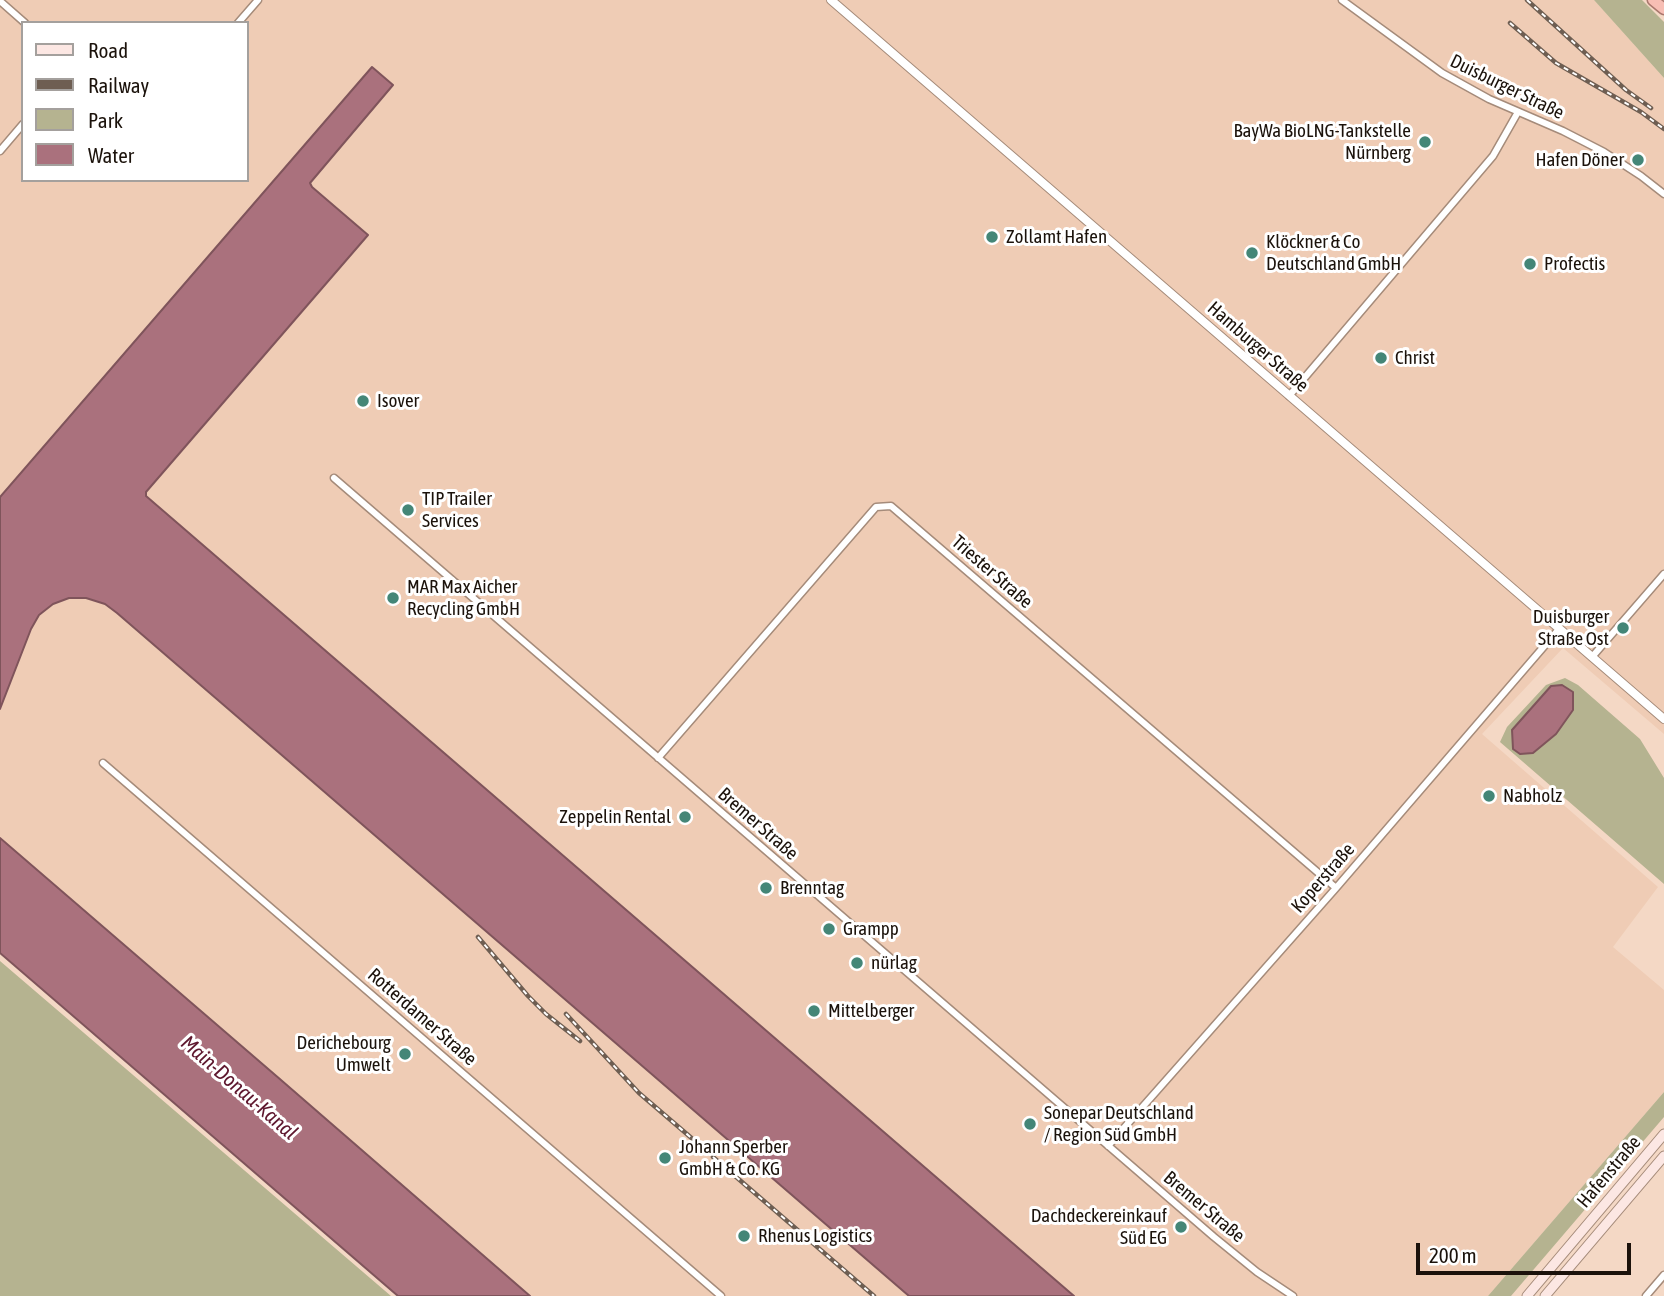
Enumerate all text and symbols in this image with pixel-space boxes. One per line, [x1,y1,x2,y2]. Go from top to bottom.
legend [21,21,248,182]
text: Road [88,38,128,62]
street label: Duisburger Straße [1446,50,1568,124]
text: Railway [88,73,149,97]
text: Park [88,108,123,132]
place label: BayWa BioLNG-Tankstelle Nürnberg [1233,120,1411,164]
marker: BayWa BioLNG-Tankstelle Nürnberg [1417,134,1433,150]
text: Water [88,143,134,167]
place label: Hafen Döner [1535,149,1624,171]
marker: Hafen Döner [1630,152,1646,168]
place label: Zollamt Hafen [1006,226,1107,248]
marker: Zollamt Hafen [984,229,1000,245]
place label: Klöckner & Co Deutschland GmbH [1266,231,1401,275]
marker: Klöckner & Co Deutschland GmbH [1244,245,1260,261]
place label: Profectis [1544,253,1605,275]
marker: Profectis [1522,256,1538,272]
street label: Hamburger Straße [1203,297,1313,397]
place label: Christ [1395,347,1435,369]
marker: Christ [1373,350,1389,366]
place label: Isover [377,390,419,412]
marker: Isover [355,393,371,409]
place label: TIP Trailer Services [422,488,492,532]
marker: TIP Trailer Services [400,502,416,518]
street label: Triester Straße [947,531,1037,613]
place label: MAR Max Aicher Recycling GmbH [407,576,520,620]
marker: MAR Max Aicher Recycling GmbH [385,590,401,606]
place label: Duisburger Straße Ost [1533,606,1609,650]
marker: Duisburger Straße Ost [1615,620,1631,636]
street label: Bremer Straße [713,783,803,865]
place label: Nabholz [1503,785,1562,807]
marker: Nabholz [1481,788,1497,804]
place label: Zeppelin Rental [559,806,671,828]
marker: Zeppelin Rental [677,809,693,825]
street label: Koperstraße [1287,838,1359,918]
place label: Brenntag [780,877,844,899]
marker: Brenntag [758,880,774,896]
place label: Grampp [843,918,899,940]
marker: Grampp [821,921,837,937]
place label: nürlag [871,952,917,974]
marker: nürlag [849,955,865,971]
street label: Rotterdamer Straße [363,964,481,1070]
place label: Mittelberger [828,1000,914,1022]
marker: Mittelberger [806,1003,822,1019]
water label: Main-Donau-Kanal [176,1031,302,1145]
place label: Derichebourg Umwelt [297,1032,391,1076]
marker: Derichebourg Umwelt [397,1046,413,1062]
place label: Sonepar Deutschland / Region Süd GmbH [1044,1102,1194,1146]
marker: Sonepar Deutschland / Region Süd GmbH [1022,1116,1038,1132]
street label: Hafenstraße [1572,1131,1646,1213]
place label: Johann Sperber GmbH & Co. KG [679,1136,788,1180]
marker: Johann Sperber GmbH & Co. KG [657,1150,673,1166]
street label: Bremer Straße [1159,1167,1249,1247]
place label: Dachdeckereinkauf Süd EG [1031,1205,1167,1249]
marker: Dachdeckereinkauf Süd EG [1173,1219,1189,1235]
place label: Rhenus Logistics [758,1225,872,1247]
marker: Rhenus Logistics [736,1228,752,1244]
scale bar [1419,1230,1634,1274]
text: 200 m [1429,1243,1477,1267]

